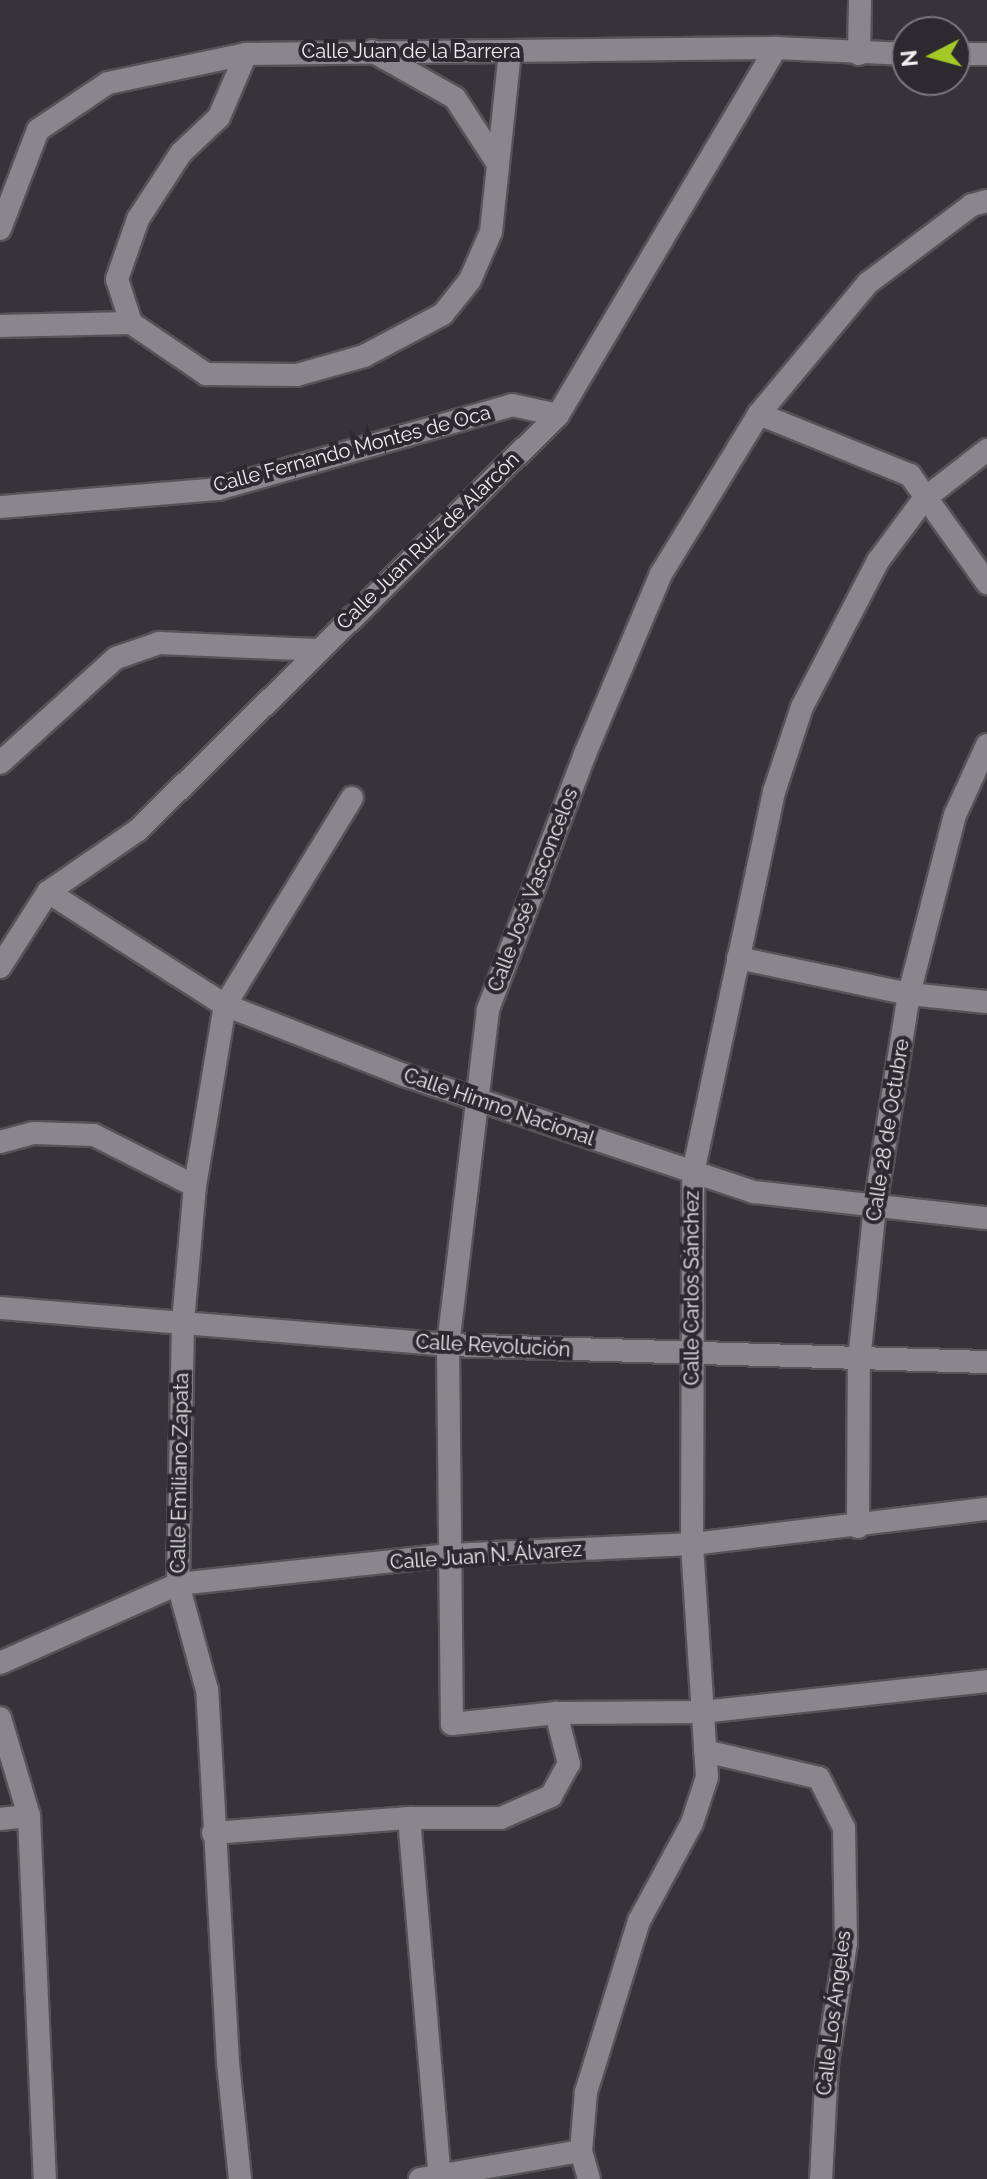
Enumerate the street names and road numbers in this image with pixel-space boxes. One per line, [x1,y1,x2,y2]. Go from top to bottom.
street label: Calle Juan de la Barrera [301,39,521,63]
street label: Calle Fernando Montes de Oca [211,400,493,498]
street label: Calle Juan Ruiz de Alarcón [331,447,525,635]
street label: Calle José Vasconcelos [483,784,583,996]
street label: Calle 28 de Octubre [862,1037,914,1223]
street label: Calle Himno Nacional [401,1063,597,1151]
street label: Calle Carlos Sánchez [680,1191,704,1385]
street label: Calle Revolución [415,1330,571,1362]
street label: Calle Emiliano Zapata [166,1372,194,1574]
street label: Calle Juan N. Álvarez [389,1537,583,1575]
street label: Calle Los Ángeles [812,1929,856,2097]

